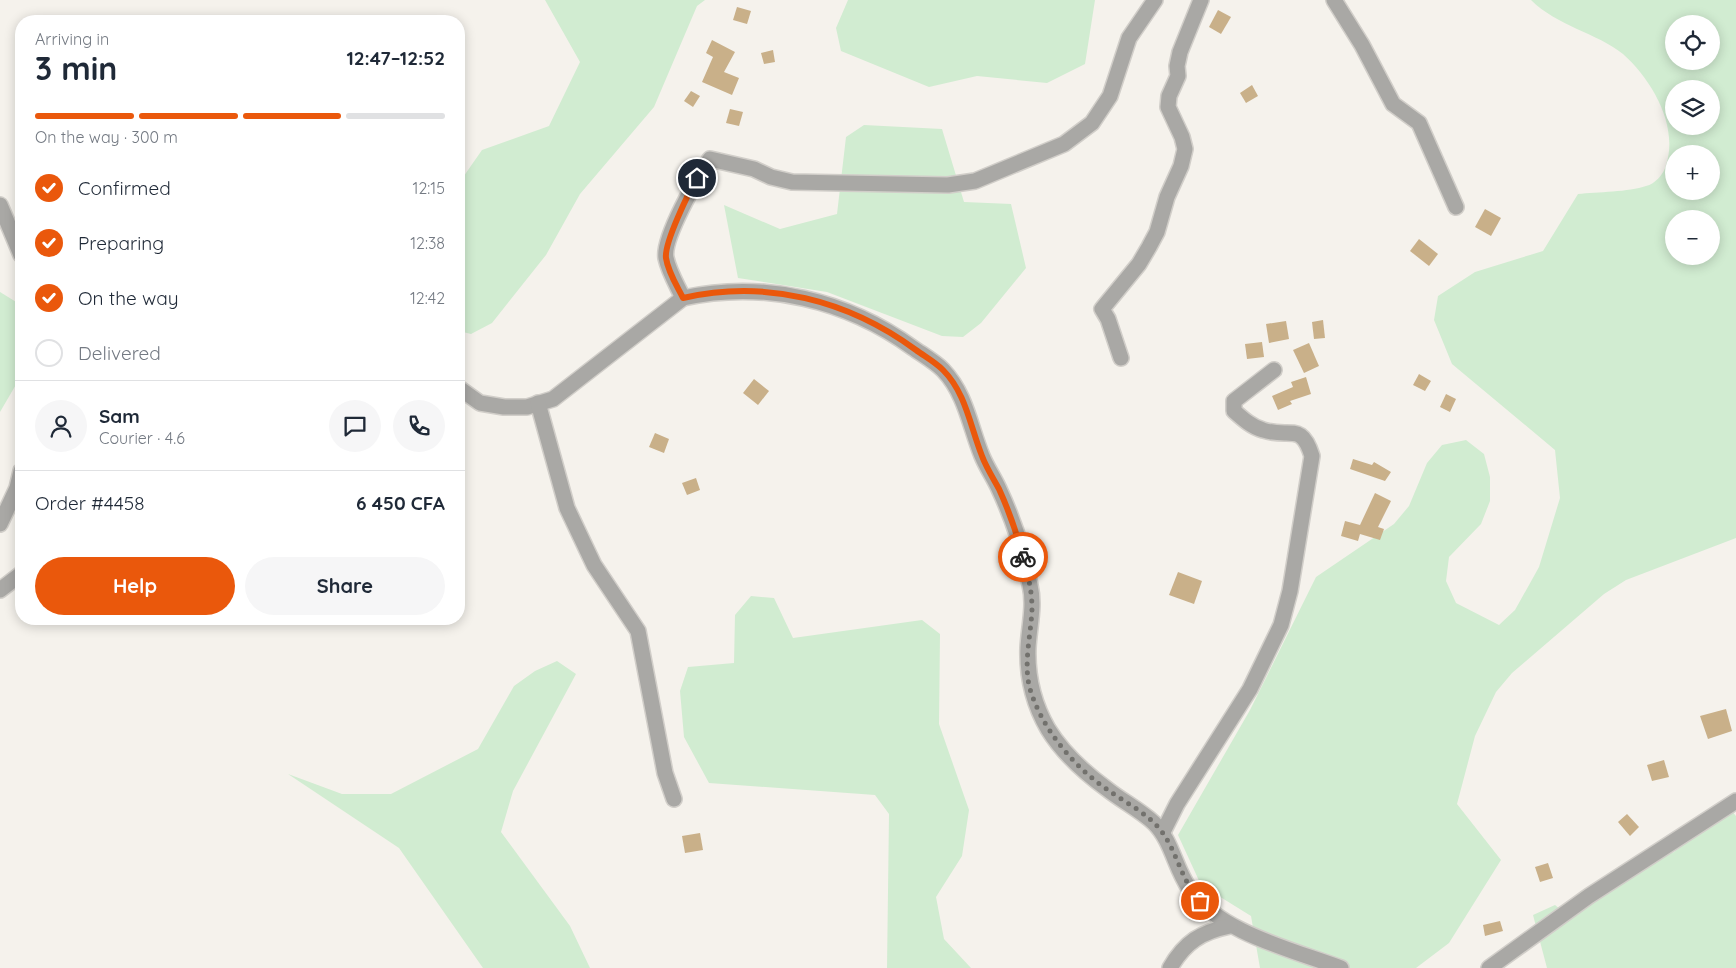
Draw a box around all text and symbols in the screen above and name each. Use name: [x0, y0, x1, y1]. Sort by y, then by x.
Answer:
map controls: [1665, 15, 1720, 265]
button: locate: [1665, 15, 1720, 70]
text: Arriving in: [35, 29, 109, 49]
text: 12:47–12:52: [346, 46, 445, 70]
text: 3 min: [35, 48, 117, 88]
button: layers: [1665, 80, 1720, 135]
text: On the way · 300 m: [35, 127, 178, 147]
button: +: [1665, 145, 1720, 200]
pin: [676, 157, 718, 199]
icon: home: [683, 164, 711, 192]
icon: check: [35, 174, 63, 202]
text: Confirmed: [78, 176, 171, 200]
text: 12:15: [413, 178, 445, 198]
button: −: [1665, 210, 1720, 265]
icon: check: [35, 229, 63, 257]
text: Preparing: [78, 231, 164, 255]
text: 12:38: [410, 233, 445, 253]
icon: check: [35, 284, 63, 312]
text: On the way: [78, 286, 179, 310]
text: 12:42: [410, 288, 445, 308]
text: Delivered: [78, 341, 161, 365]
button: person: [35, 400, 87, 452]
button: chat: [329, 400, 381, 452]
button: phone: [393, 400, 445, 452]
text: Sam: [99, 404, 140, 428]
text: Courier · 4.6: [99, 428, 185, 448]
text: Order #4458: [35, 491, 144, 515]
text: 6 450 CFA: [356, 491, 445, 515]
courier: [998, 532, 1048, 582]
icon: bike: [1009, 543, 1037, 571]
button: Help: [35, 557, 235, 615]
button: Share: [245, 557, 445, 615]
pin: [1179, 880, 1221, 922]
icon: bag: [1186, 887, 1214, 915]

